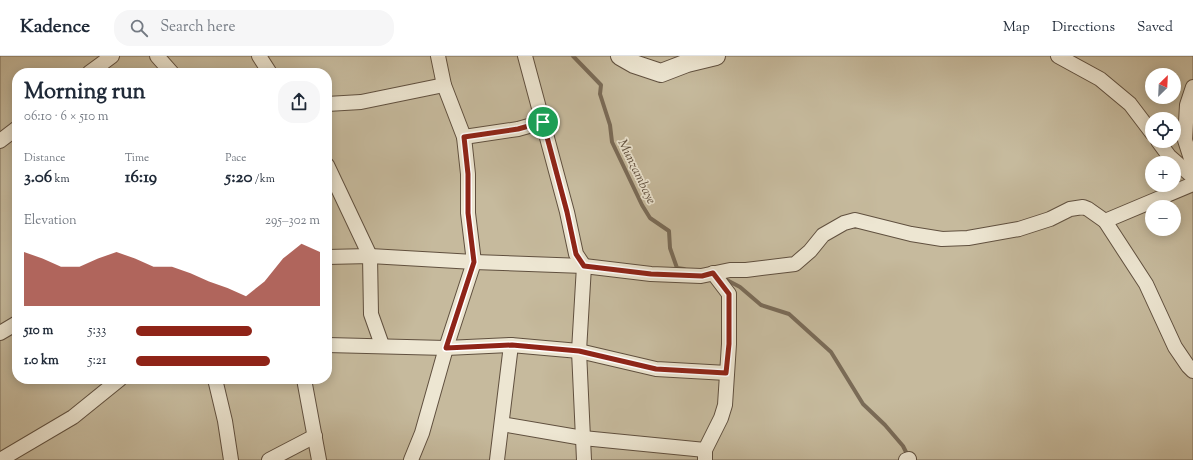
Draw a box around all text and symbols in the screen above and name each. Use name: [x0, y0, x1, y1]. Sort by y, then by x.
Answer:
search box: [114, 10, 394, 46]
text: Kadence: [20, 14, 90, 41]
icon: search: [128, 17, 150, 39]
text: Search here: [160, 17, 235, 38]
text: Map: [1003, 18, 1030, 38]
text: Directions: [1052, 18, 1115, 38]
text: Saved: [1137, 18, 1173, 38]
north arrow: [1145, 68, 1181, 104]
map controls: [1145, 68, 1181, 236]
text: Morning run: [24, 77, 146, 109]
button: share: [278, 81, 320, 123]
pin: [526, 105, 560, 139]
text: 06:10 · 6 × 510 m: [24, 108, 109, 126]
icon: arrive: [532, 111, 554, 133]
button: locate: [1145, 112, 1181, 148]
water label: Munzambaye: [613, 136, 660, 207]
text: Distance: [24, 150, 65, 166]
text: Time: [125, 150, 149, 166]
text: Pace: [225, 150, 246, 166]
button: +: [1145, 156, 1181, 192]
text: 3.06: [24, 166, 52, 190]
text: 16:19: [125, 166, 157, 190]
text: 5:20: [225, 166, 253, 190]
text: km: [52, 171, 70, 187]
text: /km: [253, 171, 275, 187]
button: −: [1145, 200, 1181, 236]
text: Elevation: [24, 212, 77, 230]
text: 295–302 m: [265, 212, 320, 230]
text: 510 m: [24, 322, 53, 340]
text: 5:33: [88, 322, 106, 340]
text: 1.0 km: [24, 352, 59, 370]
text: 5:21: [88, 352, 106, 370]

